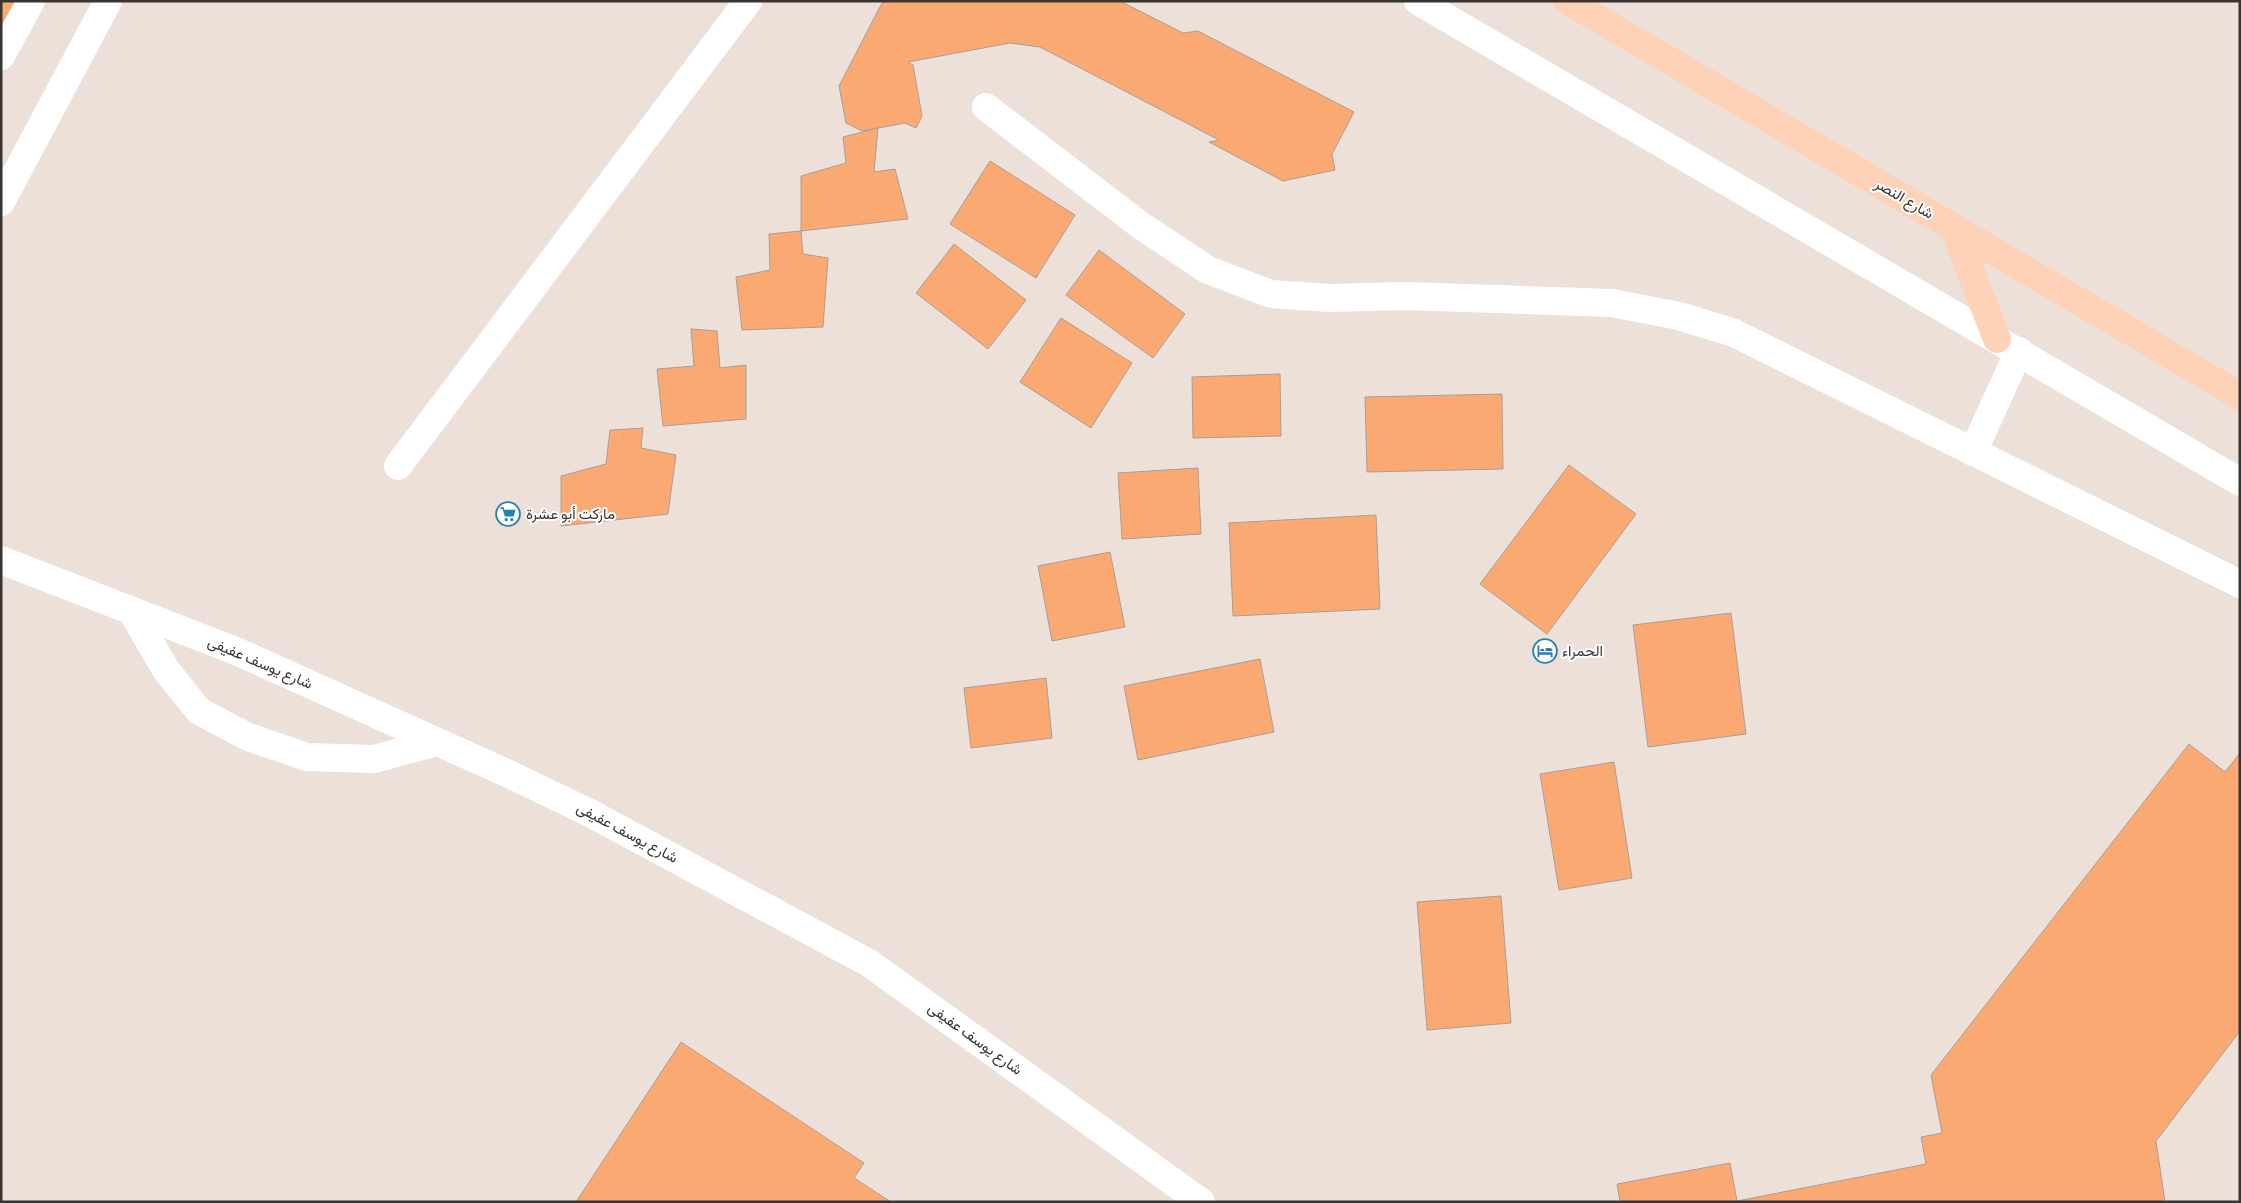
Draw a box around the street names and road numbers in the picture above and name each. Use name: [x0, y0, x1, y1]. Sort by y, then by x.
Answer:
street label: شارع النصر: [1870, 173, 1937, 224]
street label: شارع يوسف عفيفى: [204, 631, 316, 695]
street label: شارع يوسف عفيفى: [573, 797, 682, 869]
street label: شارع يوسف عفيفى: [924, 998, 1027, 1081]

